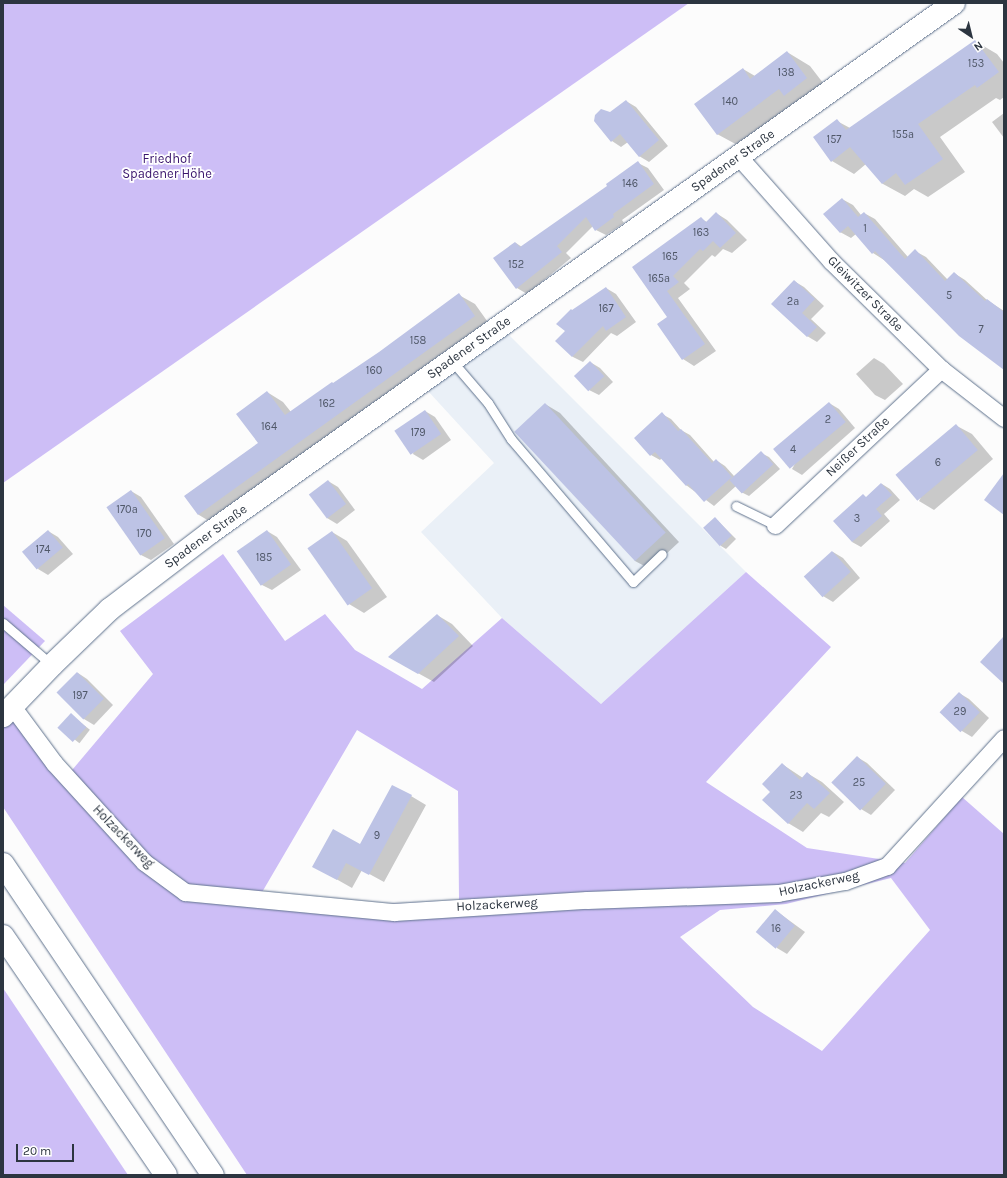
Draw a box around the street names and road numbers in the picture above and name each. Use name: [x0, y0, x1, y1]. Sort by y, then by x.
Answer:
street label: Spadener Straße: [688, 126, 778, 196]
street label: Gleiwitzer Straße: [824, 253, 906, 335]
street label: Spadener Straße: [424, 313, 514, 383]
street label: Neißer Straße: [823, 414, 893, 480]
street label: Spadener Straße: [162, 502, 250, 572]
street label: Holzackerweg: [89, 802, 157, 872]
street label: Holzackerweg: [777, 868, 861, 900]
street label: Holzackerweg: [456, 895, 538, 915]

